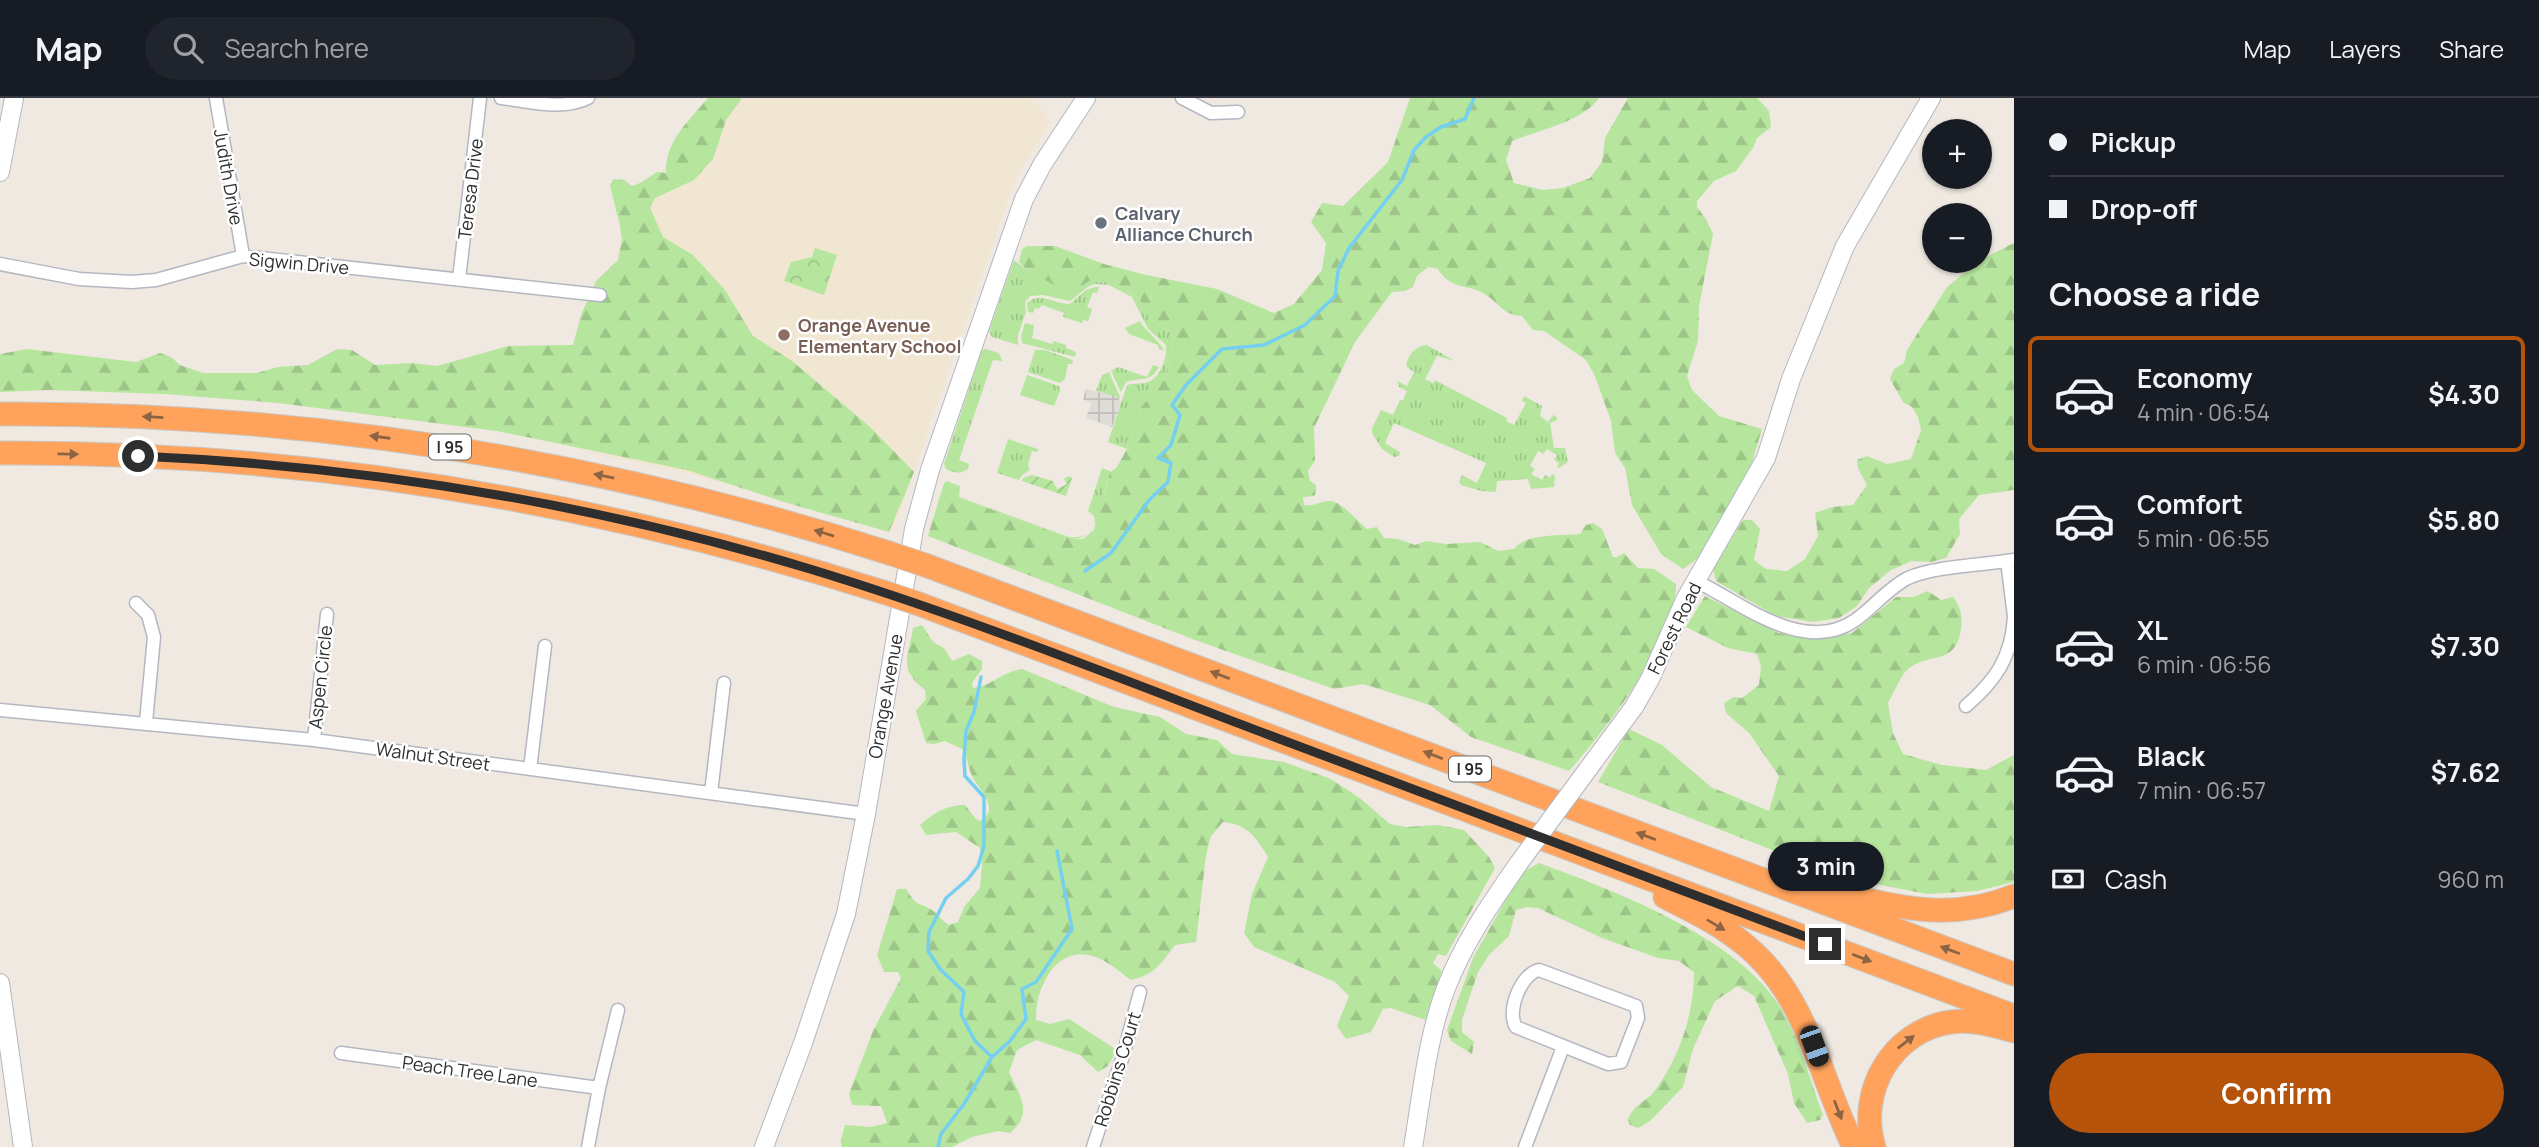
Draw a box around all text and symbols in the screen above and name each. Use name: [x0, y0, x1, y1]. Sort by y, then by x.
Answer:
search box: [145, 17, 635, 80]
text: Map: [35, 26, 103, 71]
icon: search: [169, 29, 207, 67]
text: Search here: [225, 30, 369, 66]
text: Map: [2244, 32, 2291, 65]
text: Layers: [2329, 32, 2401, 65]
text: Share: [2439, 32, 2504, 65]
map controls: [1922, 119, 1992, 273]
button: +: [1922, 119, 1992, 189]
text: Pickup: [2091, 124, 2176, 160]
street label: Judith Drive: [209, 127, 249, 227]
street label: Teresa Drive: [452, 137, 488, 241]
text: Drop-off: [2091, 191, 2197, 227]
place label: Calvary Alliance Church: [1115, 201, 1253, 246]
button: −: [1922, 203, 1992, 273]
marker: Calvary Alliance Church: [1093, 215, 1109, 231]
street label: Sigwin Drive: [248, 247, 350, 279]
text: Choose a ride: [2049, 272, 2260, 316]
place label: Orange Avenue Elementary School: [798, 313, 961, 358]
marker: Orange Avenue Elementary School: [776, 327, 792, 343]
text: Economy: [2137, 360, 2252, 396]
icon: car: [2053, 363, 2116, 426]
text: $4.30: [2428, 376, 2500, 412]
text: 4 min · 06:54: [2137, 396, 2270, 428]
one-way arrow: [142, 411, 164, 422]
one-way arrow: [369, 432, 391, 443]
road number: I 95: [429, 434, 471, 460]
route start: [122, 440, 154, 472]
one-way arrow: [57, 448, 79, 460]
one-way arrow: [593, 470, 615, 481]
text: Comfort: [2137, 486, 2243, 522]
icon: car: [2053, 489, 2116, 552]
text: $5.80: [2428, 502, 2500, 538]
text: 5 min · 06:55: [2137, 522, 2270, 554]
one-way arrow: [813, 527, 834, 537]
street label: Forest Road: [1641, 578, 1707, 678]
text: XL: [2137, 612, 2168, 648]
icon: car: [2053, 615, 2116, 678]
street label: Aspen Circle: [303, 624, 337, 730]
text: $7.30: [2430, 628, 2500, 664]
street label: Orange Avenue: [862, 632, 908, 760]
text: 6 min · 06:56: [2137, 648, 2272, 680]
one-way arrow: [1209, 669, 1230, 680]
street label: Walnut Street: [374, 736, 492, 776]
text: Black: [2137, 738, 2205, 774]
icon: car: [2053, 741, 2116, 804]
one-way arrow: [1422, 750, 1443, 761]
text: $7.62: [2431, 754, 2500, 790]
road number: I 95: [1449, 756, 1491, 782]
text: 7 min · 06:57: [2137, 774, 2266, 806]
one-way arrow: [1635, 830, 1656, 841]
callout: 3 min: [1767, 842, 1883, 892]
text: 3 min: [1796, 850, 1856, 882]
icon: cash: [2049, 860, 2087, 898]
text: Cash: [2105, 861, 2167, 897]
text: 960 m: [2437, 863, 2504, 895]
one-way arrow: [1707, 918, 1726, 931]
route end: [1809, 928, 1841, 960]
one-way arrow: [1940, 945, 1961, 956]
one-way arrow: [1851, 953, 1872, 964]
street label: Robbins Court: [1088, 1009, 1146, 1129]
car: [1797, 1023, 1832, 1069]
one-way arrow: [1897, 1035, 1915, 1050]
street label: Peach Tree Lane: [401, 1050, 539, 1092]
button: Confirm: [2049, 1053, 2504, 1133]
one-way arrow: [1833, 1099, 1844, 1120]

